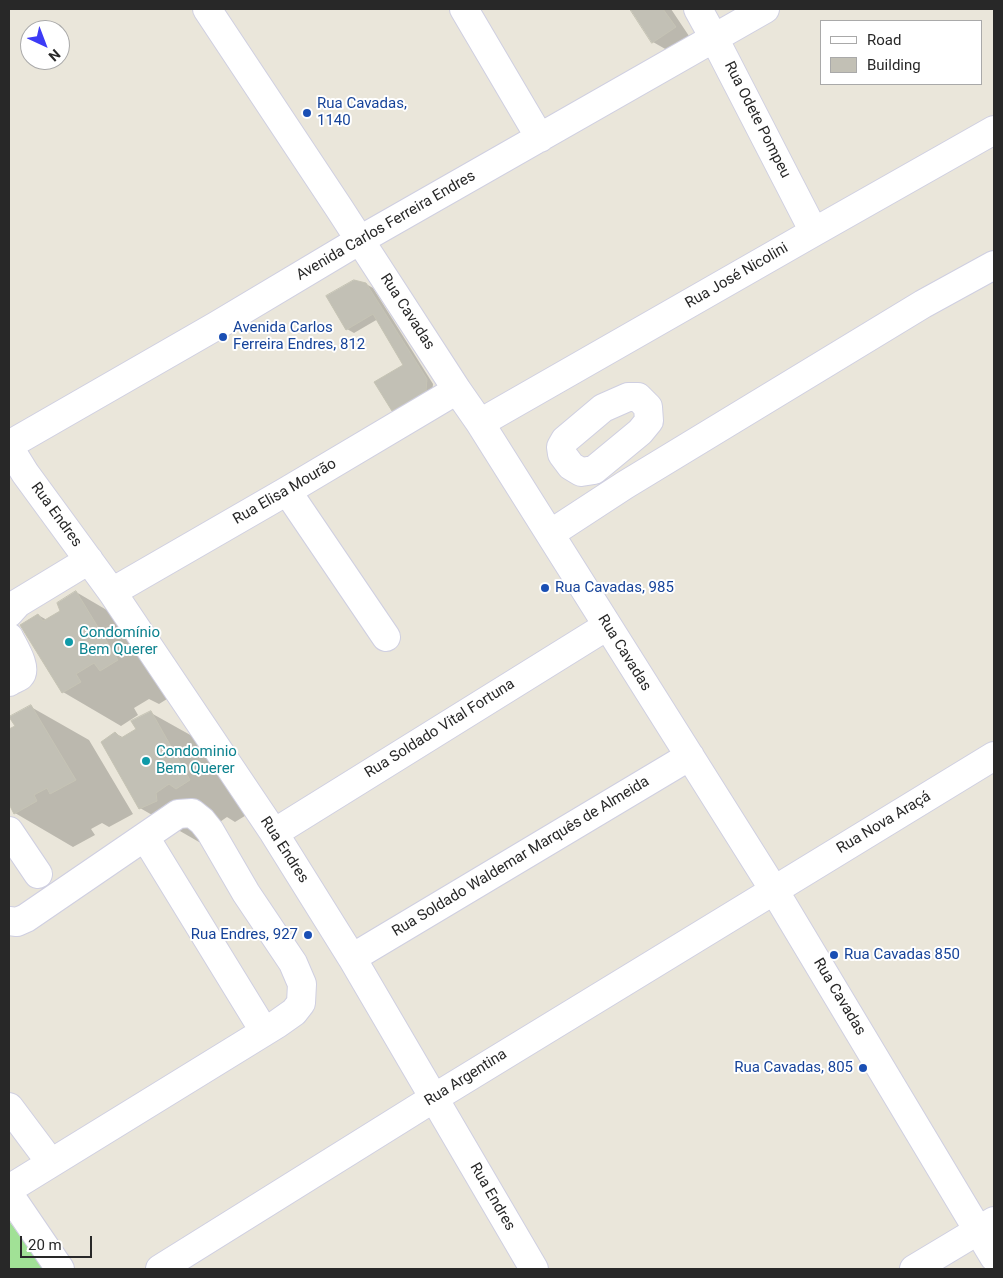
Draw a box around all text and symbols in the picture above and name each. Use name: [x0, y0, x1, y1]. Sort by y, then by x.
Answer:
north arrow: [20, 20, 70, 70]
legend: [820, 20, 983, 85]
text: Road: [867, 31, 901, 49]
text: N: [45, 46, 64, 64]
text: Building: [867, 56, 921, 74]
street label: Rua Odete Pompeu: [720, 59, 794, 181]
place label: Rua Cavadas, 1140: [317, 95, 407, 130]
marker: Rua Cavadas, 1140: [301, 107, 313, 119]
street label: Avenida Carlos Ferreira Endres: [293, 167, 479, 285]
street label: Rua José Nicolini: [682, 239, 792, 313]
street label: Rua Cavadas: [376, 271, 438, 353]
place label: Avenida Carlos Ferreira Endres, 812: [233, 319, 365, 354]
marker: Avenida Carlos Ferreira Endres, 812: [217, 331, 229, 343]
street label: Rua Elisa Mourão: [230, 455, 340, 529]
street label: Rua Endres: [27, 479, 85, 551]
place label: Rua Cavadas, 985: [555, 579, 674, 597]
marker: Rua Cavadas, 985: [539, 582, 551, 594]
street label: Rua Cavadas: [593, 611, 655, 695]
place label: Condomínio Bem Querer: [79, 624, 160, 659]
marker: Condomínio Bem Querer: [63, 636, 75, 648]
street label: Rua Soldado Vital Fortuna: [362, 675, 518, 783]
place label: Condominio Bem Querer: [156, 743, 237, 778]
marker: Condominio Bem Querer: [140, 755, 152, 767]
street label: Rua Soldado Waldemar Marquês de Almeida: [389, 773, 653, 941]
street label: Rua Nova Araçá: [834, 788, 934, 858]
street label: Rua Endres: [256, 814, 312, 886]
place label: Rua Endres, 927: [191, 926, 298, 944]
marker: Rua Endres, 927: [302, 929, 314, 941]
place label: Rua Cavadas 850: [844, 946, 960, 964]
marker: Rua Cavadas 850: [828, 949, 840, 961]
street label: Rua Cavadas: [809, 955, 869, 1039]
street label: Rua Argentina: [421, 1046, 511, 1110]
place label: Rua Cavadas, 805: [734, 1059, 853, 1077]
marker: Rua Cavadas, 805: [857, 1062, 869, 1074]
street label: Rua Endres: [465, 1160, 519, 1234]
scale bar: [22, 1226, 95, 1258]
text: 20 m: [28, 1236, 62, 1254]

